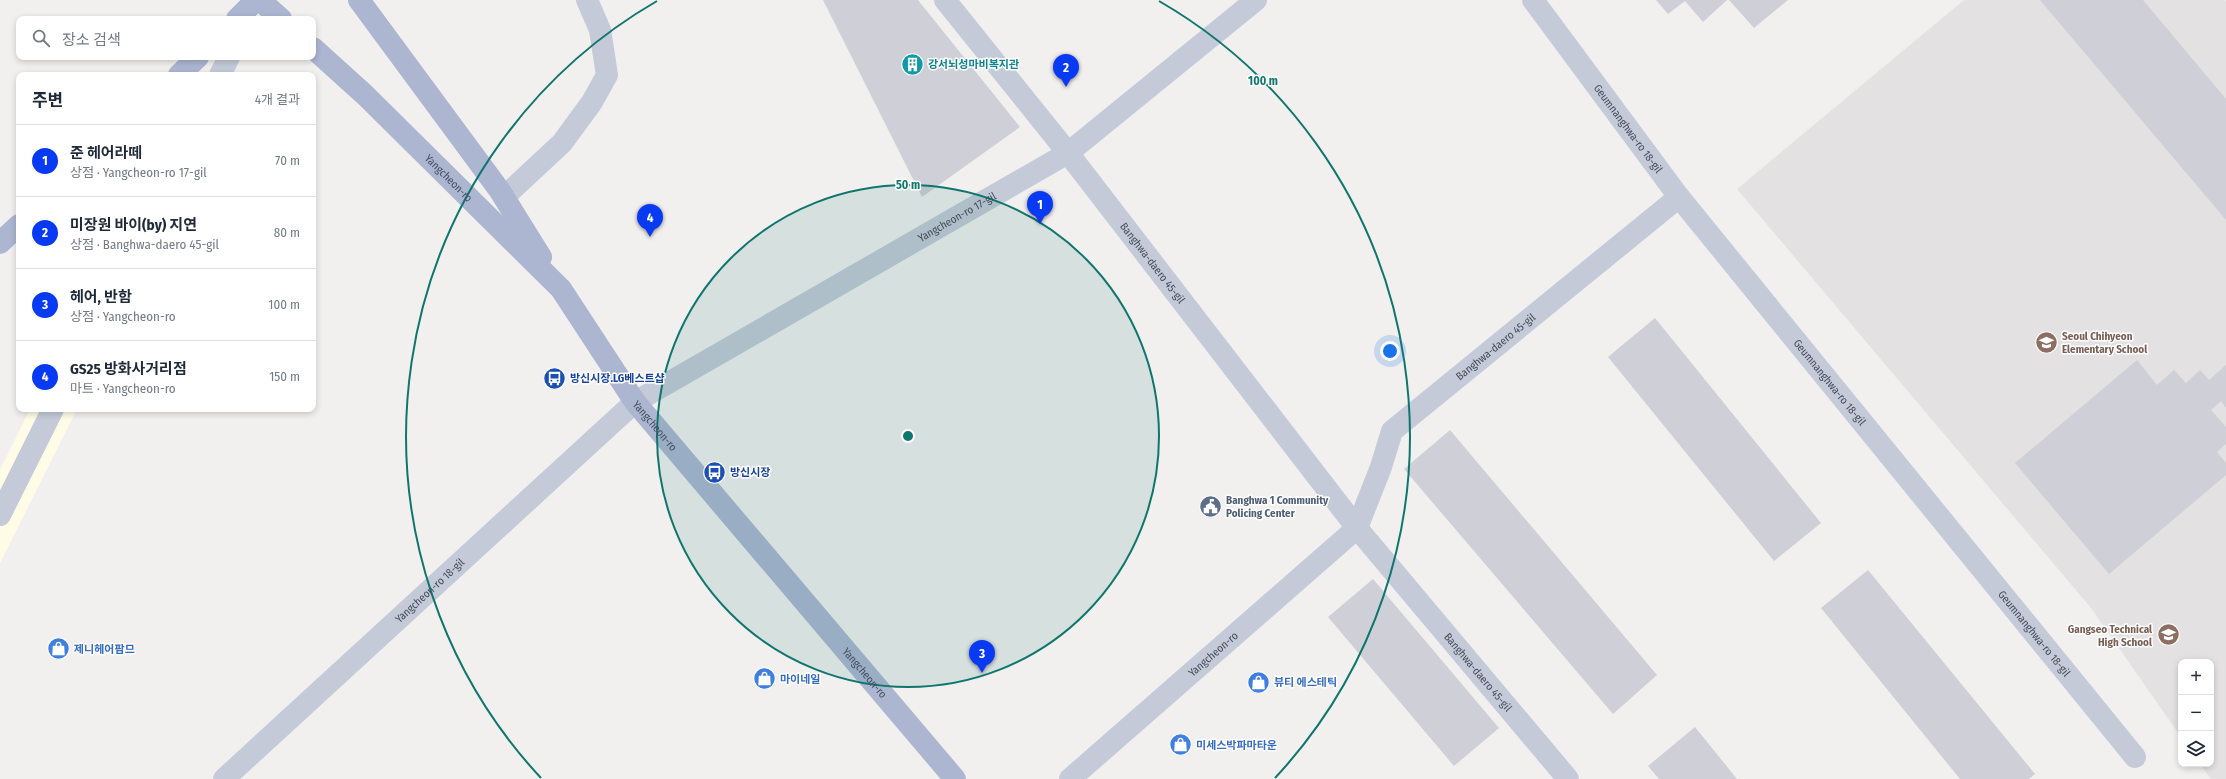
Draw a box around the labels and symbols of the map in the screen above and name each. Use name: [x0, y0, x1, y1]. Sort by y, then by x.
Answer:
building icon: 강서뇌성마비복지관: [899, 51, 925, 77]
pin: 2: [1053, 54, 1079, 87]
place label: 강서뇌성마비복지관: [928, 58, 1019, 71]
text: 100 m: [1248, 74, 1278, 88]
street label: Geumnanghwa-ro 18-gil: [1591, 82, 1665, 175]
street label: Yangcheon-ro: [422, 152, 475, 204]
text: 50 m: [896, 178, 920, 192]
street label: Yangcheon-ro 17-gil: [915, 189, 998, 244]
pin: 1: [1027, 191, 1053, 224]
pin: 4: [637, 204, 663, 237]
street label: Banghwa-daero 45-gil: [1117, 220, 1188, 306]
street label: Banghwa-daero 45-gil: [1453, 310, 1538, 383]
school or university icon: Seoul Chihyeon Elementary School: [2033, 329, 2059, 355]
place label: Seoul Chihyeon Elementary School: [2062, 330, 2148, 356]
street label: Geumnanghwa-ro 18-gil: [1791, 337, 1869, 428]
your location: [1380, 341, 1400, 361]
bus stop icon: 방신시장.LG베스트샵: [542, 365, 568, 391]
place label: 방신시장.LG베스트샵: [570, 372, 665, 385]
street label: Yangcheon-ro: [630, 398, 680, 454]
centre of rings: [901, 429, 915, 443]
bus stop icon: 방신시장: [701, 459, 727, 485]
place label: 방신시장: [730, 466, 770, 479]
public building icon: Banghwa 1 Community Policing Center: [1197, 493, 1223, 519]
place label: Banghwa 1 Community Policing Center: [1226, 494, 1329, 520]
street label: Yangcheon-ro 18-gil: [392, 555, 467, 625]
street label: Geumnanghwa-ro 18-gil: [1996, 588, 2073, 679]
school or university icon: Gangseo Technical High School: [2155, 622, 2181, 648]
place label: Gangseo Technical High School: [2068, 623, 2153, 649]
street label: Yangcheon-ro: [1185, 629, 1241, 679]
street label: Banghwa-daero 45-gil: [1441, 630, 1515, 714]
shop icon: 제니헤어팜므: [46, 636, 72, 662]
pin: 3: [969, 640, 995, 673]
place label: 제니헤어팜므: [74, 643, 135, 656]
street label: Yangcheon-ro: [840, 645, 890, 701]
shop icon: 마이네일: [752, 666, 778, 692]
shop icon: 뷰티 에스테틱: [1246, 669, 1272, 695]
place label: 마이네일: [780, 673, 820, 686]
place label: 뷰티 에스테틱: [1274, 676, 1337, 689]
shop icon: 미세스박파마타운: [1168, 732, 1194, 758]
place label: 미세스박파마타운: [1196, 739, 1277, 752]

